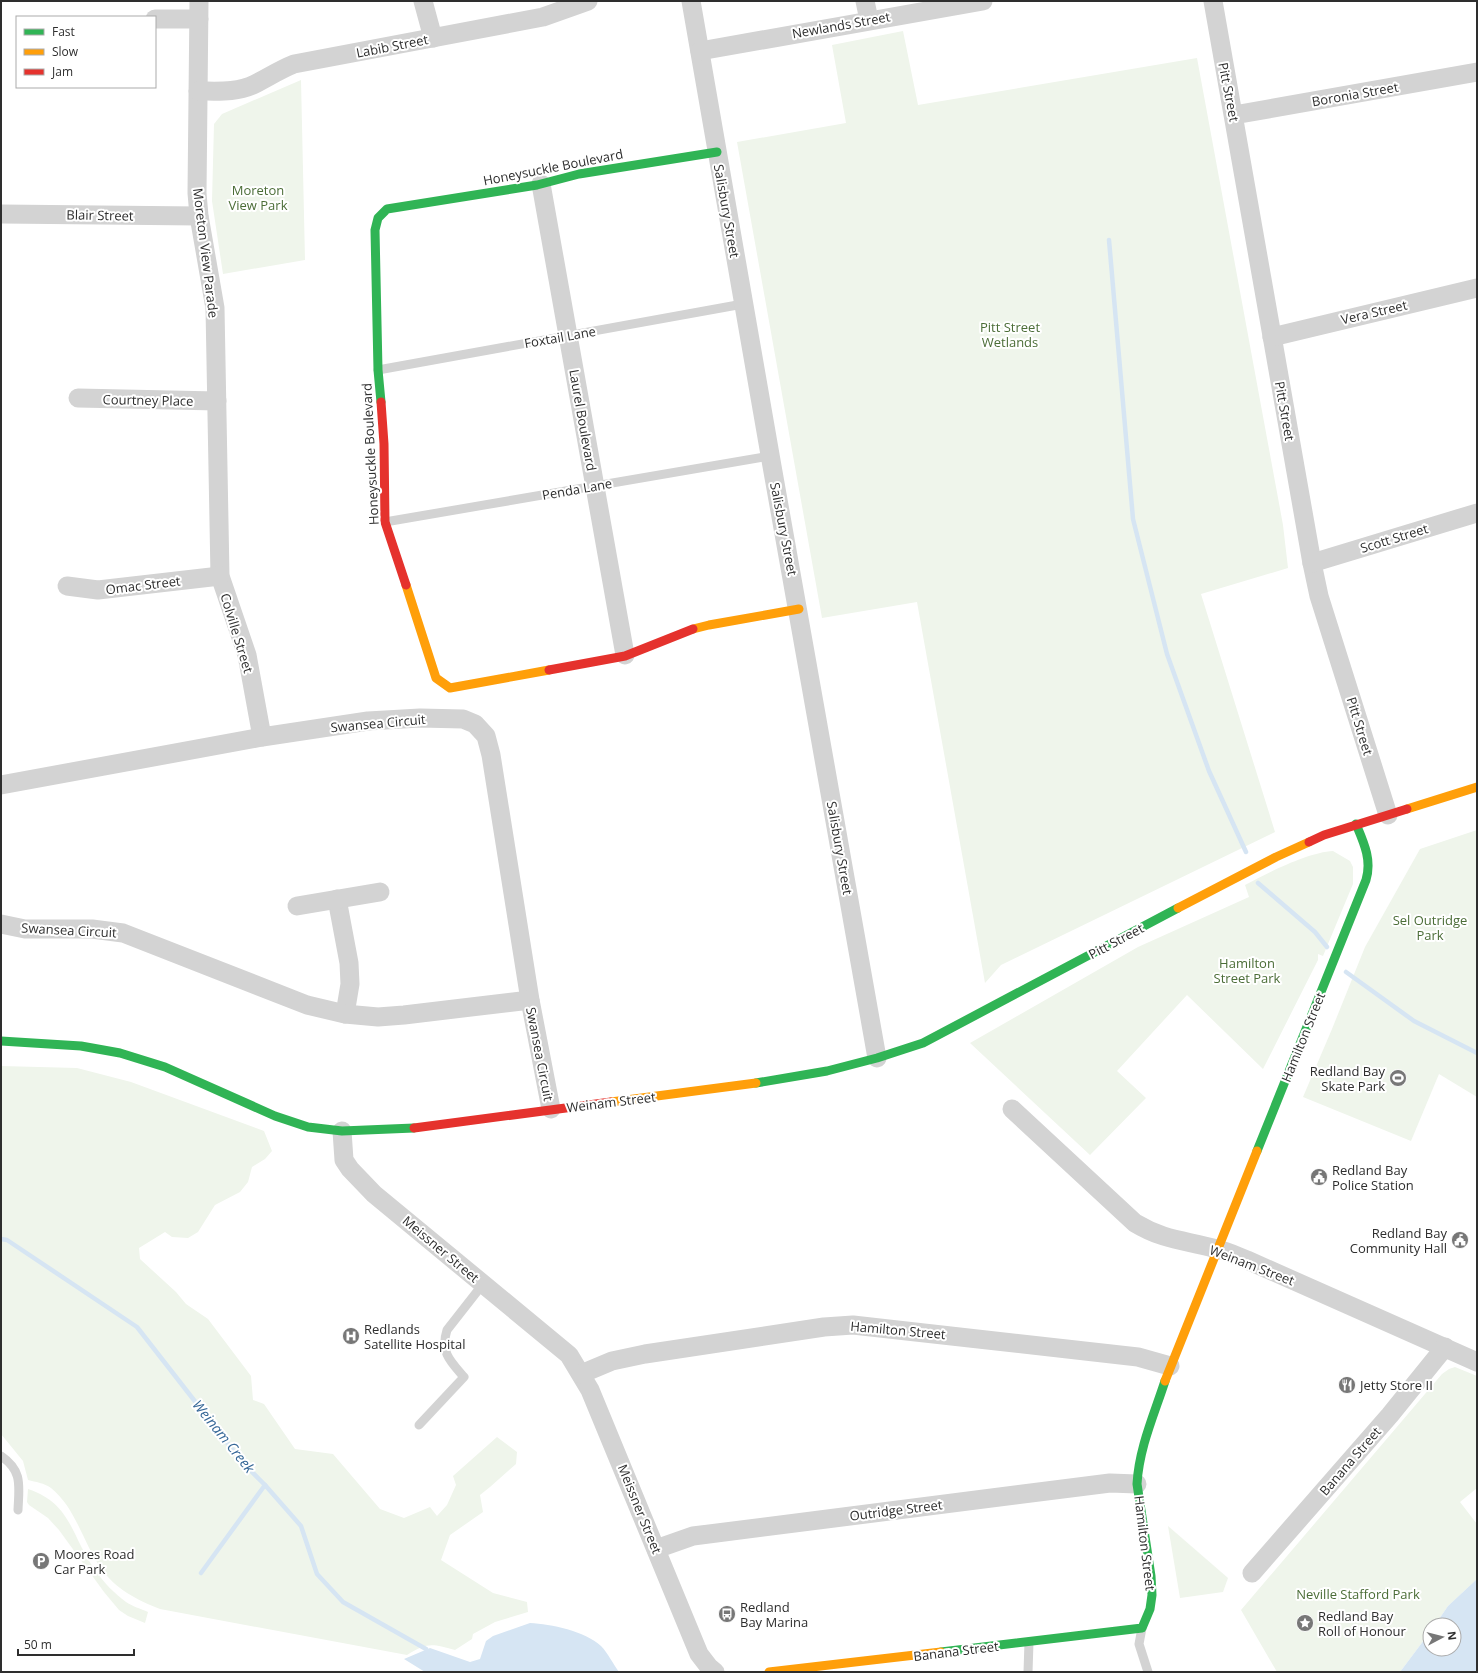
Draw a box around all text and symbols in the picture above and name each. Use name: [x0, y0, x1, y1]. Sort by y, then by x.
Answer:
street label: Newlands Street: [790, 7, 892, 43]
legend: [16, 16, 156, 88]
text: Fast: [52, 23, 75, 40]
street label: Labib Street: [355, 30, 430, 62]
text: Slow: [52, 43, 79, 60]
street label: Pitt Street: [1214, 61, 1244, 124]
text: Jam: [51, 63, 73, 80]
street label: Boronia Street: [1310, 77, 1400, 110]
street label: Honeysuckle Boulevard: [482, 145, 624, 189]
street label: Salisbury Street: [710, 163, 744, 259]
park label: Moreton View Park: [229, 181, 288, 214]
street label: Moreton View Parade: [189, 187, 223, 319]
street label: Blair Street: [66, 205, 134, 225]
street label: Vera Street: [1339, 296, 1409, 328]
park label: Pitt Street Wetlands: [980, 318, 1040, 351]
street label: Foxtail Lane: [523, 322, 597, 352]
street label: Laurel Boulevard: [565, 368, 601, 472]
street label: Pitt Street: [1271, 380, 1299, 442]
street label: Honeysuckle Boulevard: [357, 383, 383, 525]
street label: Courtney Place: [102, 390, 194, 410]
street label: Penda Lane: [541, 474, 613, 504]
street label: Salisbury Street: [766, 481, 802, 577]
street label: Scott Street: [1358, 519, 1431, 557]
street label: Omac Street: [105, 571, 182, 599]
street label: Colville Street: [216, 591, 258, 675]
street label: Pitt Street: [1343, 695, 1377, 758]
street label: Swansea Circuit: [330, 710, 427, 736]
street label: Salisbury Street: [823, 800, 857, 896]
park label: Sel Outridge Park: [1393, 911, 1467, 944]
street label: Swansea Circuit: [21, 919, 117, 942]
street label: Pitt Street: [1085, 919, 1147, 963]
park label: Hamilton Street Park: [1214, 954, 1281, 987]
street label: Hamilton Street: [1277, 989, 1329, 1085]
street label: Swansea Circuit: [522, 1005, 558, 1103]
place label: Redland Bay Skate Park: [1310, 1062, 1385, 1095]
sports icon: Redland Bay Skate Park: [1388, 1068, 1408, 1088]
street label: Weinam Street: [565, 1088, 657, 1116]
place label: Redland Bay Police Station: [1332, 1161, 1414, 1194]
public building icon: Redland Bay Police Station: [1309, 1167, 1329, 1187]
street label: Meissner Street: [399, 1212, 483, 1287]
place label: Redland Bay Community Hall: [1350, 1224, 1447, 1257]
public building icon: Redland Bay Community Hall: [1450, 1230, 1470, 1250]
street label: Weinam Street: [1207, 1241, 1297, 1290]
street label: Hamilton Street: [850, 1317, 947, 1343]
place label: Redlands Satellite Hospital: [364, 1320, 465, 1353]
hospital icon: Redlands Satellite Hospital: [341, 1326, 361, 1346]
restaurant icon: Jetty Store II: [1337, 1375, 1357, 1395]
place label: Jetty Store II: [1358, 1376, 1433, 1394]
water label: Weinam Creek: [189, 1396, 260, 1477]
street label: Banana Street: [1315, 1422, 1385, 1499]
street label: Meissner Street: [614, 1462, 666, 1557]
street label: Hamilton Street: [1130, 1494, 1160, 1592]
street label: Outridge Street: [849, 1495, 944, 1525]
place label: Moores Road Car Park: [54, 1545, 135, 1578]
parking icon: Moores Road Car Park: [31, 1551, 51, 1571]
park label: Neville Stafford Park: [1296, 1585, 1420, 1603]
place label: Redland Bay Marina: [740, 1598, 808, 1631]
bus stop icon: Redland Bay Marina: [717, 1604, 737, 1624]
place label: Redland Bay Roll of Honour: [1318, 1607, 1407, 1640]
place icon: Redland Bay Roll of Honour: [1295, 1613, 1315, 1633]
north arrow: [1422, 1617, 1462, 1657]
text: N: [1444, 1630, 1460, 1641]
scale bar: [18, 1631, 134, 1657]
text: 50 m: [24, 1636, 52, 1653]
street label: Banana Street: [912, 1637, 1000, 1665]

